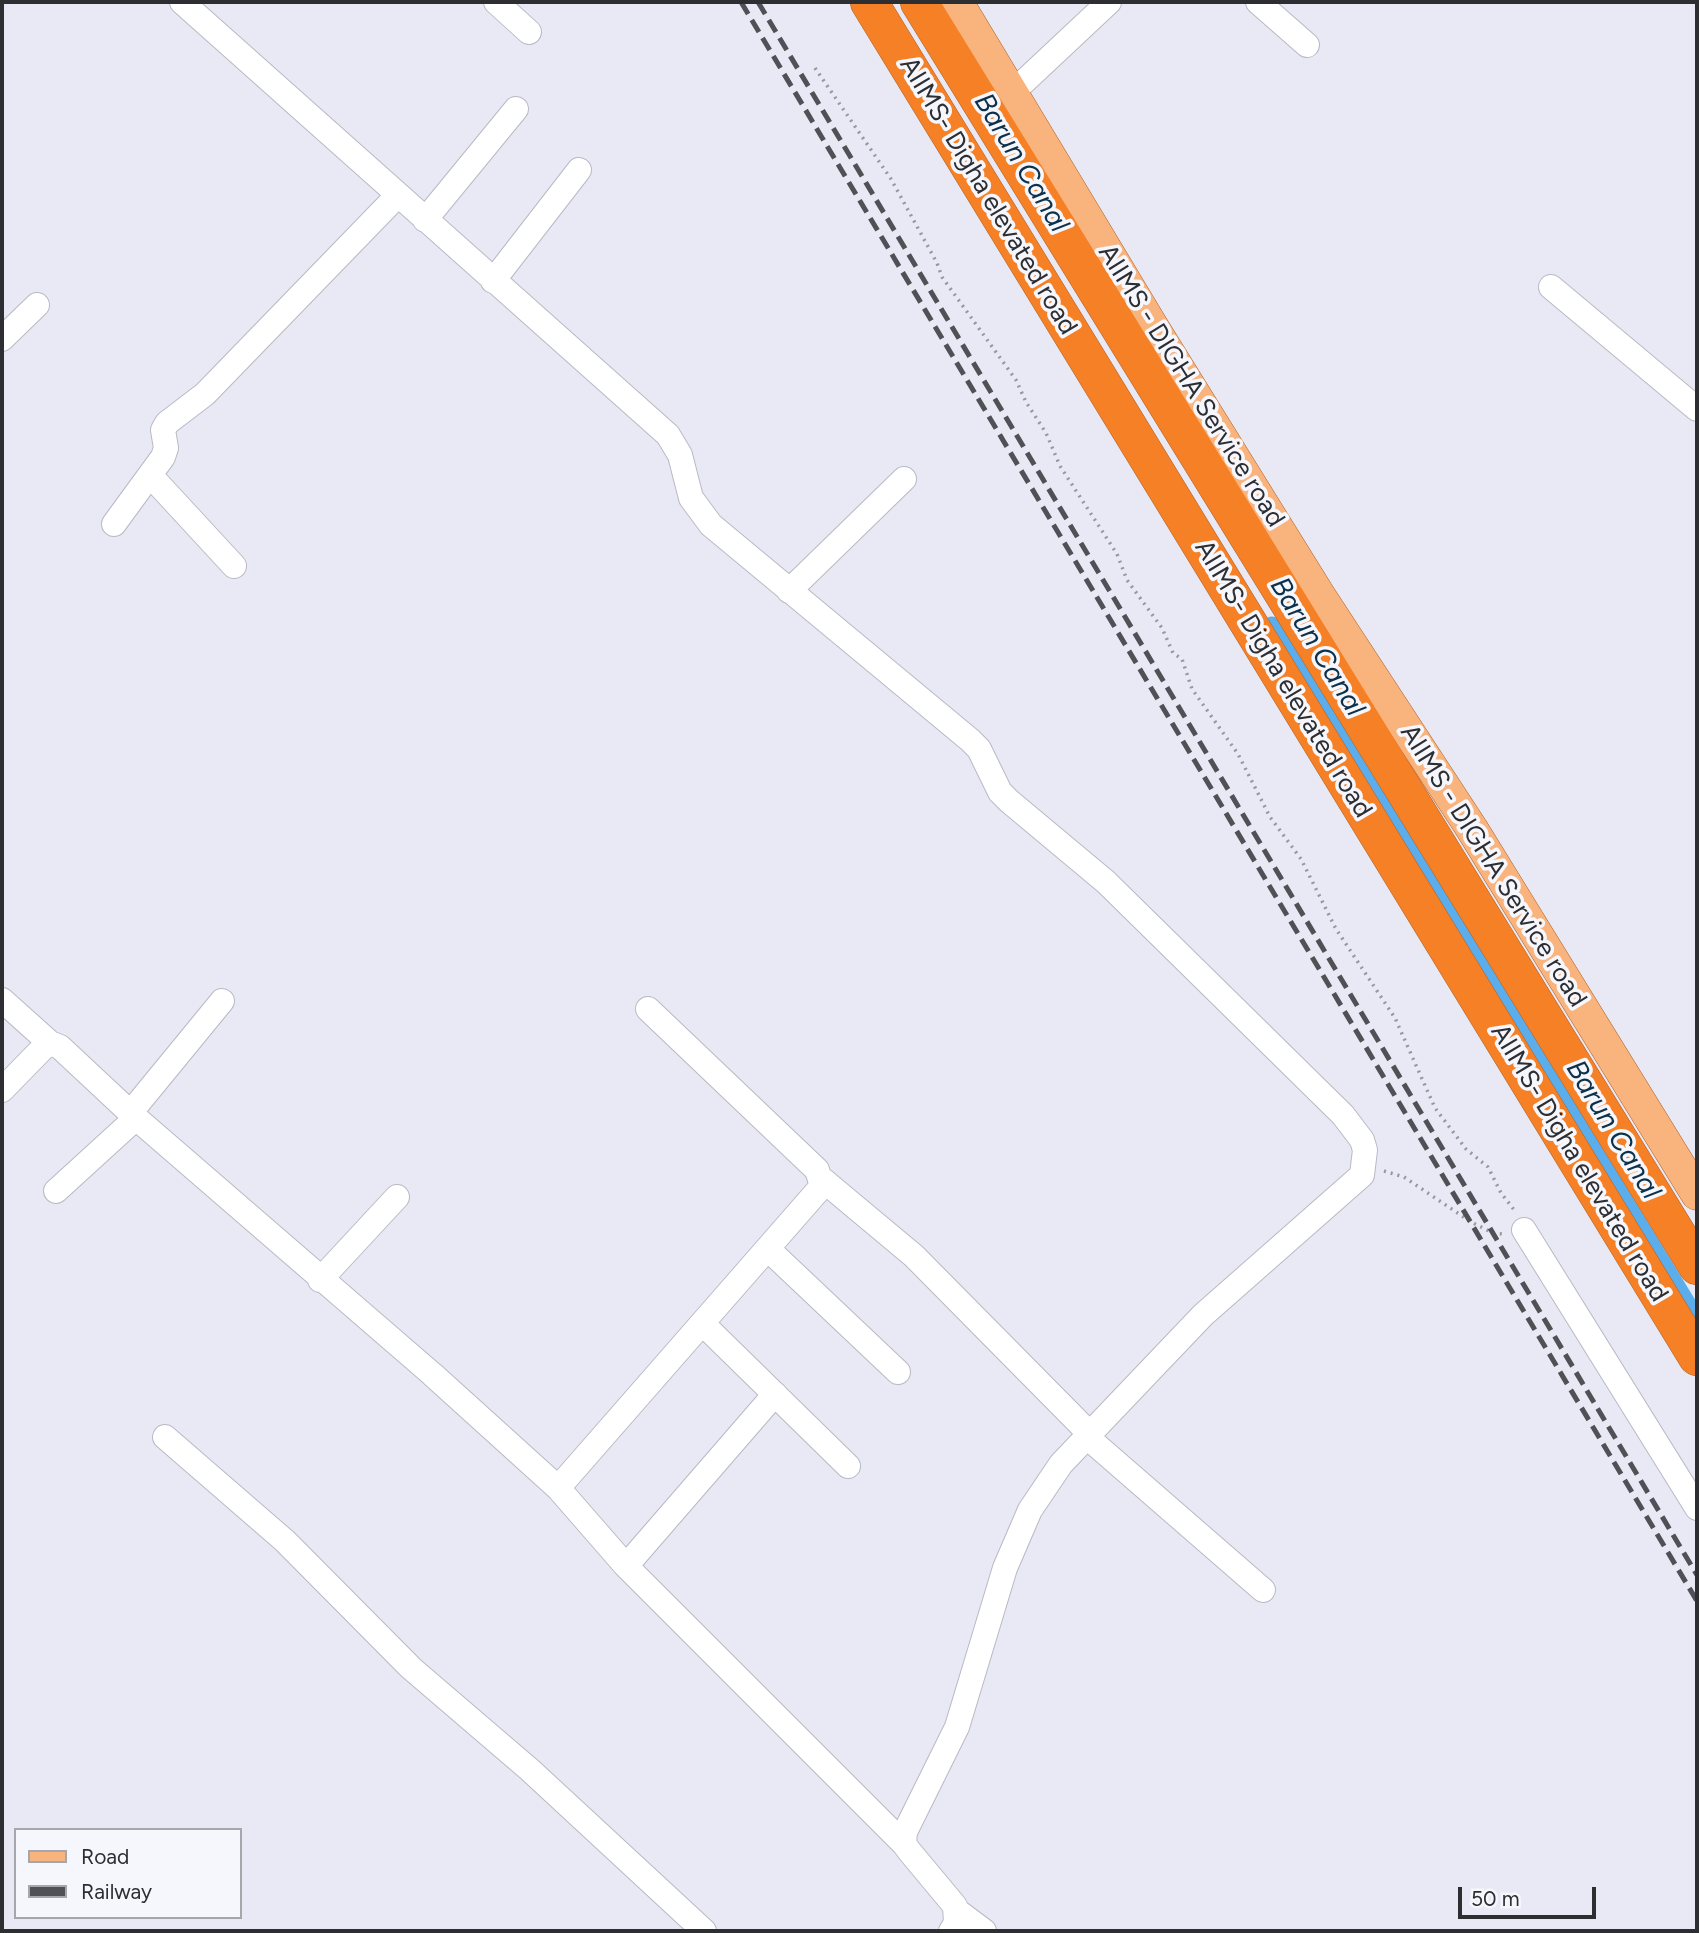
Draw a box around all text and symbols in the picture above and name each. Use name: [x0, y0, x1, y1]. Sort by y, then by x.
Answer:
street label: AIIMS- Digha elevated road: [893, 51, 1083, 341]
water label: Barun Canal: [966, 87, 1076, 239]
street label: AIIMS - DIGHA Service road: [1091, 239, 1291, 533]
street label: AIIMS- Digha elevated road: [1188, 534, 1378, 824]
water label: Barun Canal: [1262, 571, 1372, 723]
street label: AIIMS - DIGHA Service road: [1393, 719, 1593, 1013]
street label: AIIMS- Digha elevated road: [1484, 1018, 1674, 1308]
water label: Barun Canal: [1558, 1054, 1668, 1206]
legend: [14, 1828, 242, 1919]
text: Road: [81, 1844, 129, 1869]
scale bar: [1461, 1874, 1599, 1918]
text: Railway: [81, 1879, 152, 1904]
text: 50 m: [1471, 1886, 1520, 1911]

